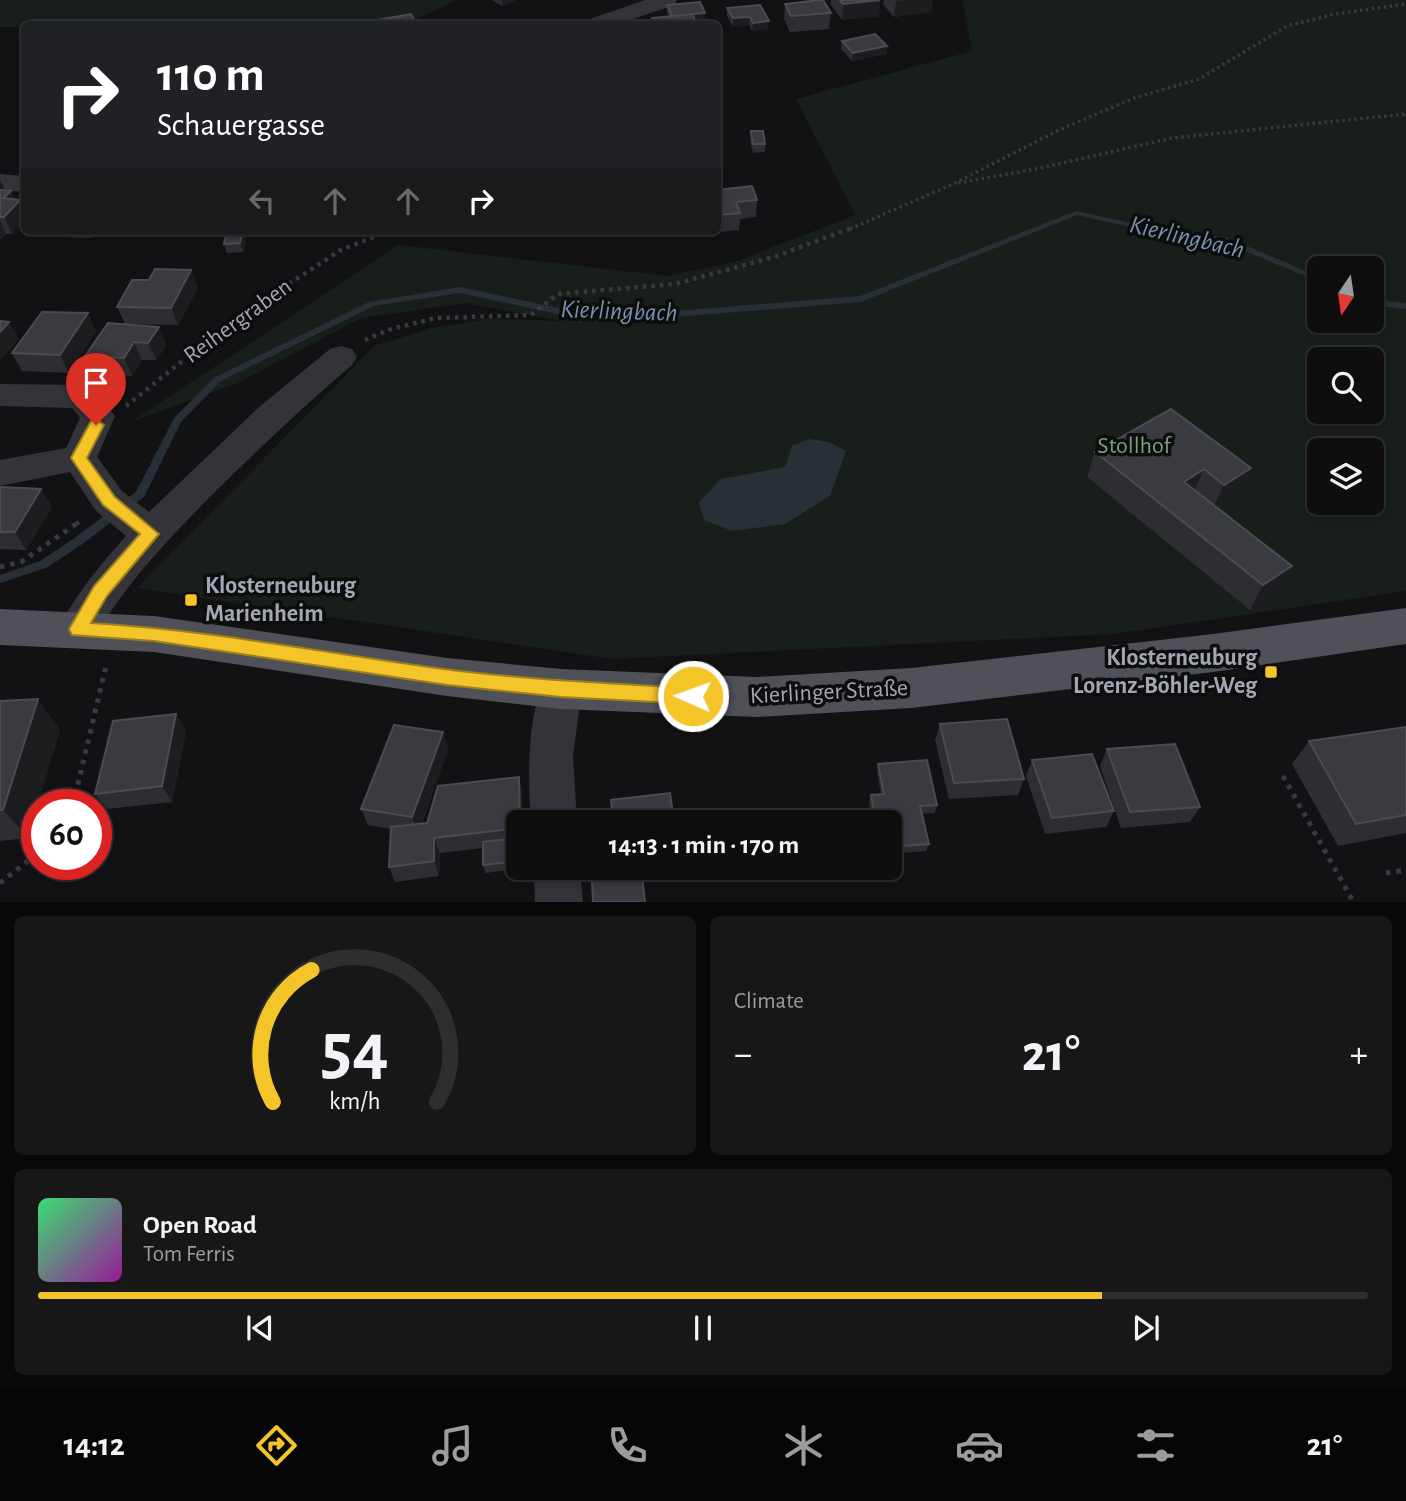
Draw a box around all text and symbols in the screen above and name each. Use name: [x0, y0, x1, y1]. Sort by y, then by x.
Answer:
icon: right: [42, 49, 133, 140]
text: 110 m: [157, 51, 265, 100]
text: Schauergasse: [157, 109, 325, 141]
icon: left: [243, 182, 281, 220]
icon: ahead: [316, 182, 354, 220]
icon: ahead: [389, 182, 427, 220]
icon: right: [462, 182, 500, 220]
water label: Kierlingbach: [1127, 211, 1247, 263]
north arrow: [1307, 256, 1384, 332]
map controls: [1307, 256, 1384, 515]
street label: Reihergraben: [180, 274, 296, 368]
water label: Kierlingbach: [560, 296, 678, 326]
button: search: [1307, 347, 1384, 424]
pin: [66, 353, 126, 425]
icon: arrive: [77, 364, 115, 402]
park label: Stollhof: [1097, 434, 1172, 458]
button: layers: [1307, 438, 1384, 515]
place label: Klosterneuburg Marienheim: [205, 574, 357, 626]
marker: Klosterneuburg Marienheim: [183, 592, 199, 608]
place label: Klosterneuburg Lorenz-Böhler-Weg: [1073, 646, 1258, 698]
position arrow: [656, 659, 730, 733]
marker: Klosterneuburg Lorenz-Böhler-Weg: [1263, 664, 1279, 680]
street label: Kierlinger Straße: [749, 676, 909, 708]
speed limit sign: 60: [21, 789, 112, 880]
text: 14:13 · 1 min · 170 m: [609, 832, 799, 858]
text: Climate: [734, 990, 804, 1013]
text: 54: [321, 1014, 389, 1087]
text: 21°: [1022, 1028, 1080, 1080]
text: −: [734, 1036, 752, 1074]
text: +: [1350, 1036, 1368, 1074]
text: km/h: [329, 1088, 381, 1113]
text: Open Road: [143, 1212, 257, 1238]
text: Tom Ferris: [143, 1243, 235, 1266]
icon: previous: [241, 1309, 279, 1347]
icon: pause: [684, 1309, 722, 1347]
icon: next: [1127, 1309, 1165, 1347]
icon: directions: [252, 1421, 301, 1470]
icon: music: [428, 1421, 477, 1470]
icon: phone: [603, 1421, 652, 1470]
icon: climate: [779, 1421, 828, 1470]
icon: car: [955, 1421, 1004, 1470]
icon: filters: [1131, 1421, 1180, 1470]
text: 14:12: [63, 1429, 125, 1461]
text: 21°: [1307, 1429, 1342, 1461]

